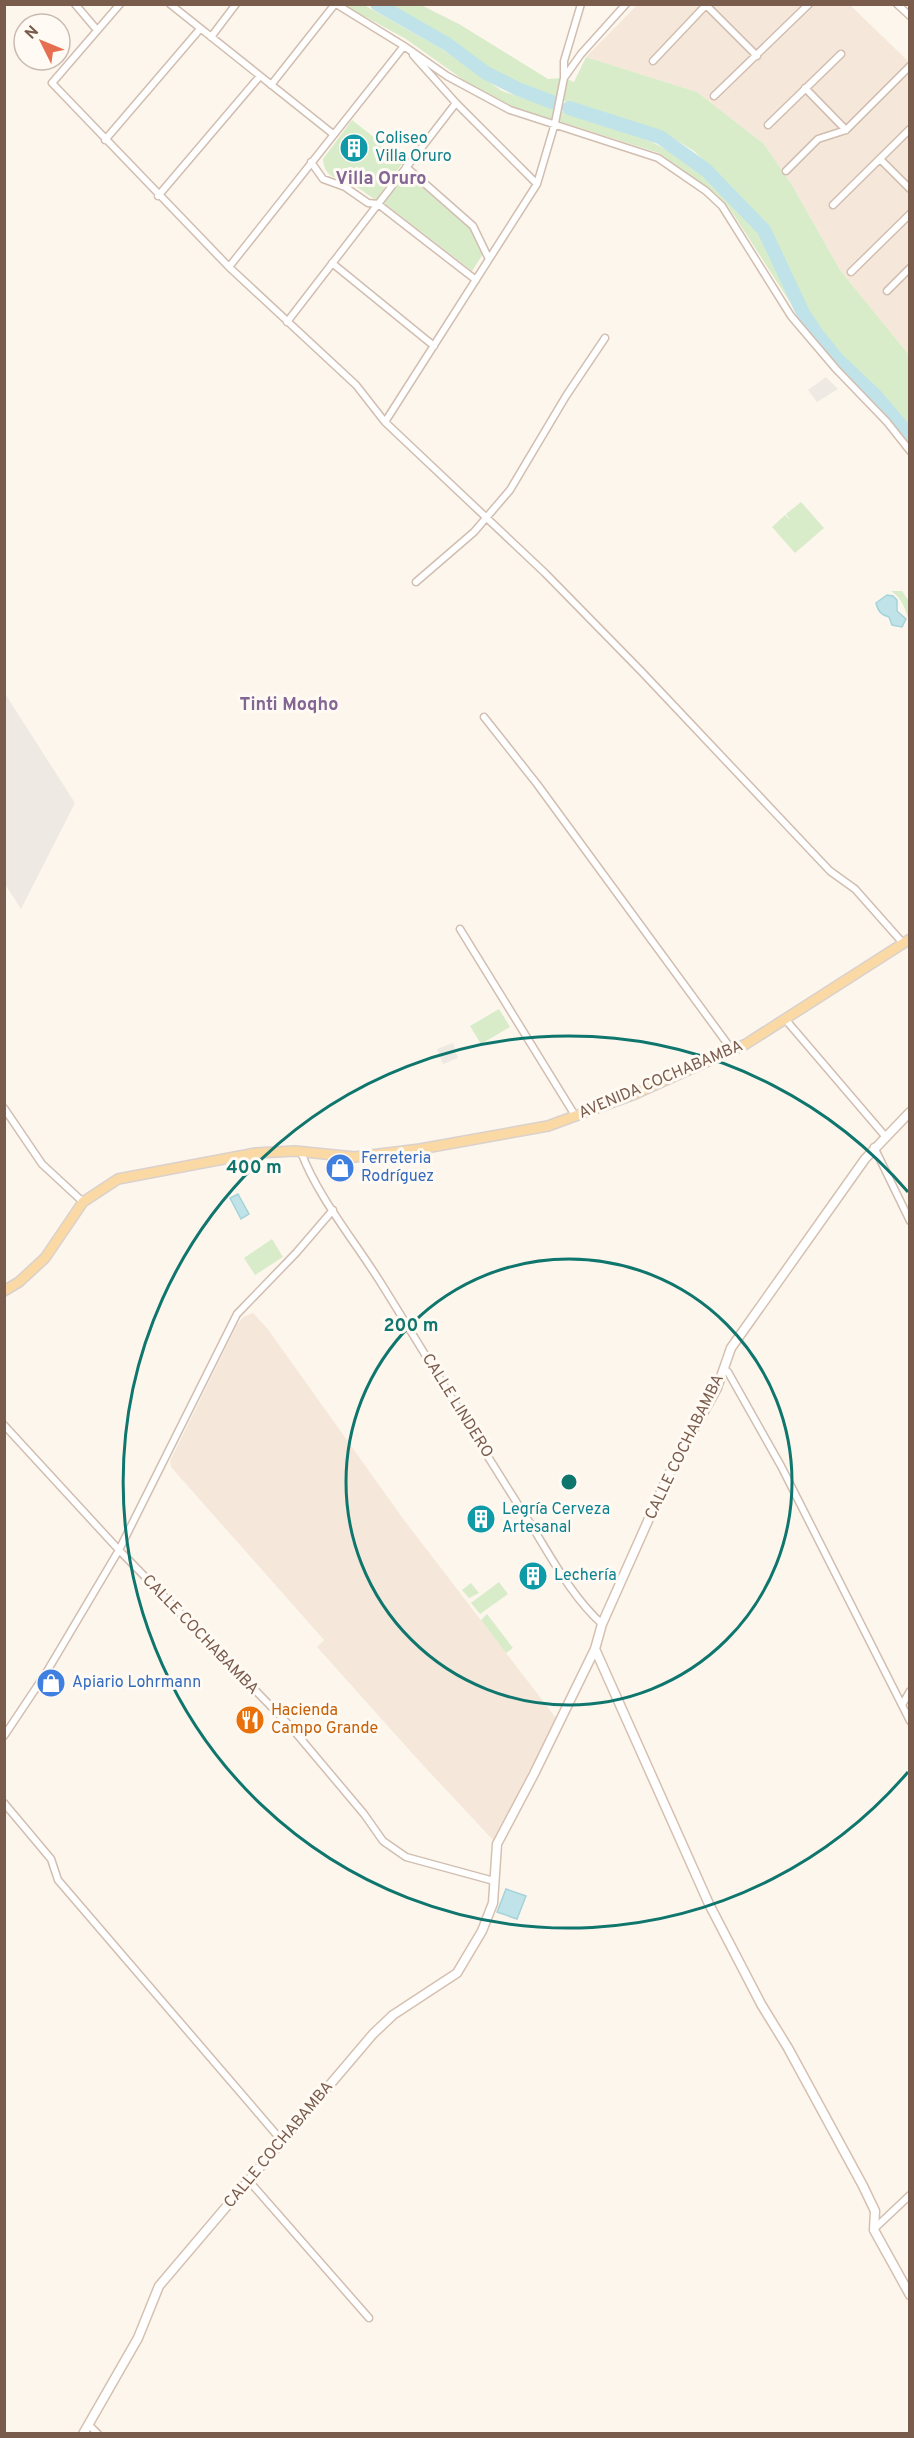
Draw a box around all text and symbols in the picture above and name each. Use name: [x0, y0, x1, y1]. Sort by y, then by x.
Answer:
north arrow: [12, 12, 72, 72]
text: N: [21, 22, 44, 44]
place label: Coliseo Villa Oruro: [375, 129, 452, 167]
building icon: Coliseo Villa Oruro: [338, 132, 370, 164]
district label: Villa Oruro: [336, 168, 426, 191]
district label: Tinti Moqho: [240, 694, 338, 717]
street label: AVENIDA COCHABAMBA: [576, 1036, 746, 1124]
place label: Ferreteria Rodríguez: [361, 1149, 434, 1187]
shop icon: Ferreteria Rodríguez: [324, 1152, 356, 1184]
text: 400 m: [226, 1157, 282, 1180]
text: 200 m: [383, 1315, 439, 1338]
street label: CALLE LINDERO: [417, 1350, 497, 1462]
street label: CALLE COCHABAMBA: [641, 1371, 729, 1523]
centre of rings: [559, 1472, 579, 1492]
place label: Legría Cerveza Artesanal: [502, 1500, 610, 1538]
building icon: Legría Cerveza Artesanal: [465, 1503, 497, 1535]
building icon: Lechería: [517, 1560, 549, 1592]
place label: Lechería: [554, 1566, 617, 1586]
street label: CALLE COCHABAMBA: [137, 1571, 263, 1699]
shop icon: Apiario Lohrmann: [35, 1667, 67, 1699]
place label: Apiario Lohrmann: [72, 1673, 201, 1693]
place label: Hacienda Campo Grande: [271, 1701, 378, 1739]
restaurant icon: Hacienda Campo Grande: [234, 1704, 266, 1736]
street label: CALLE COCHABAMBA: [220, 2077, 338, 2212]

